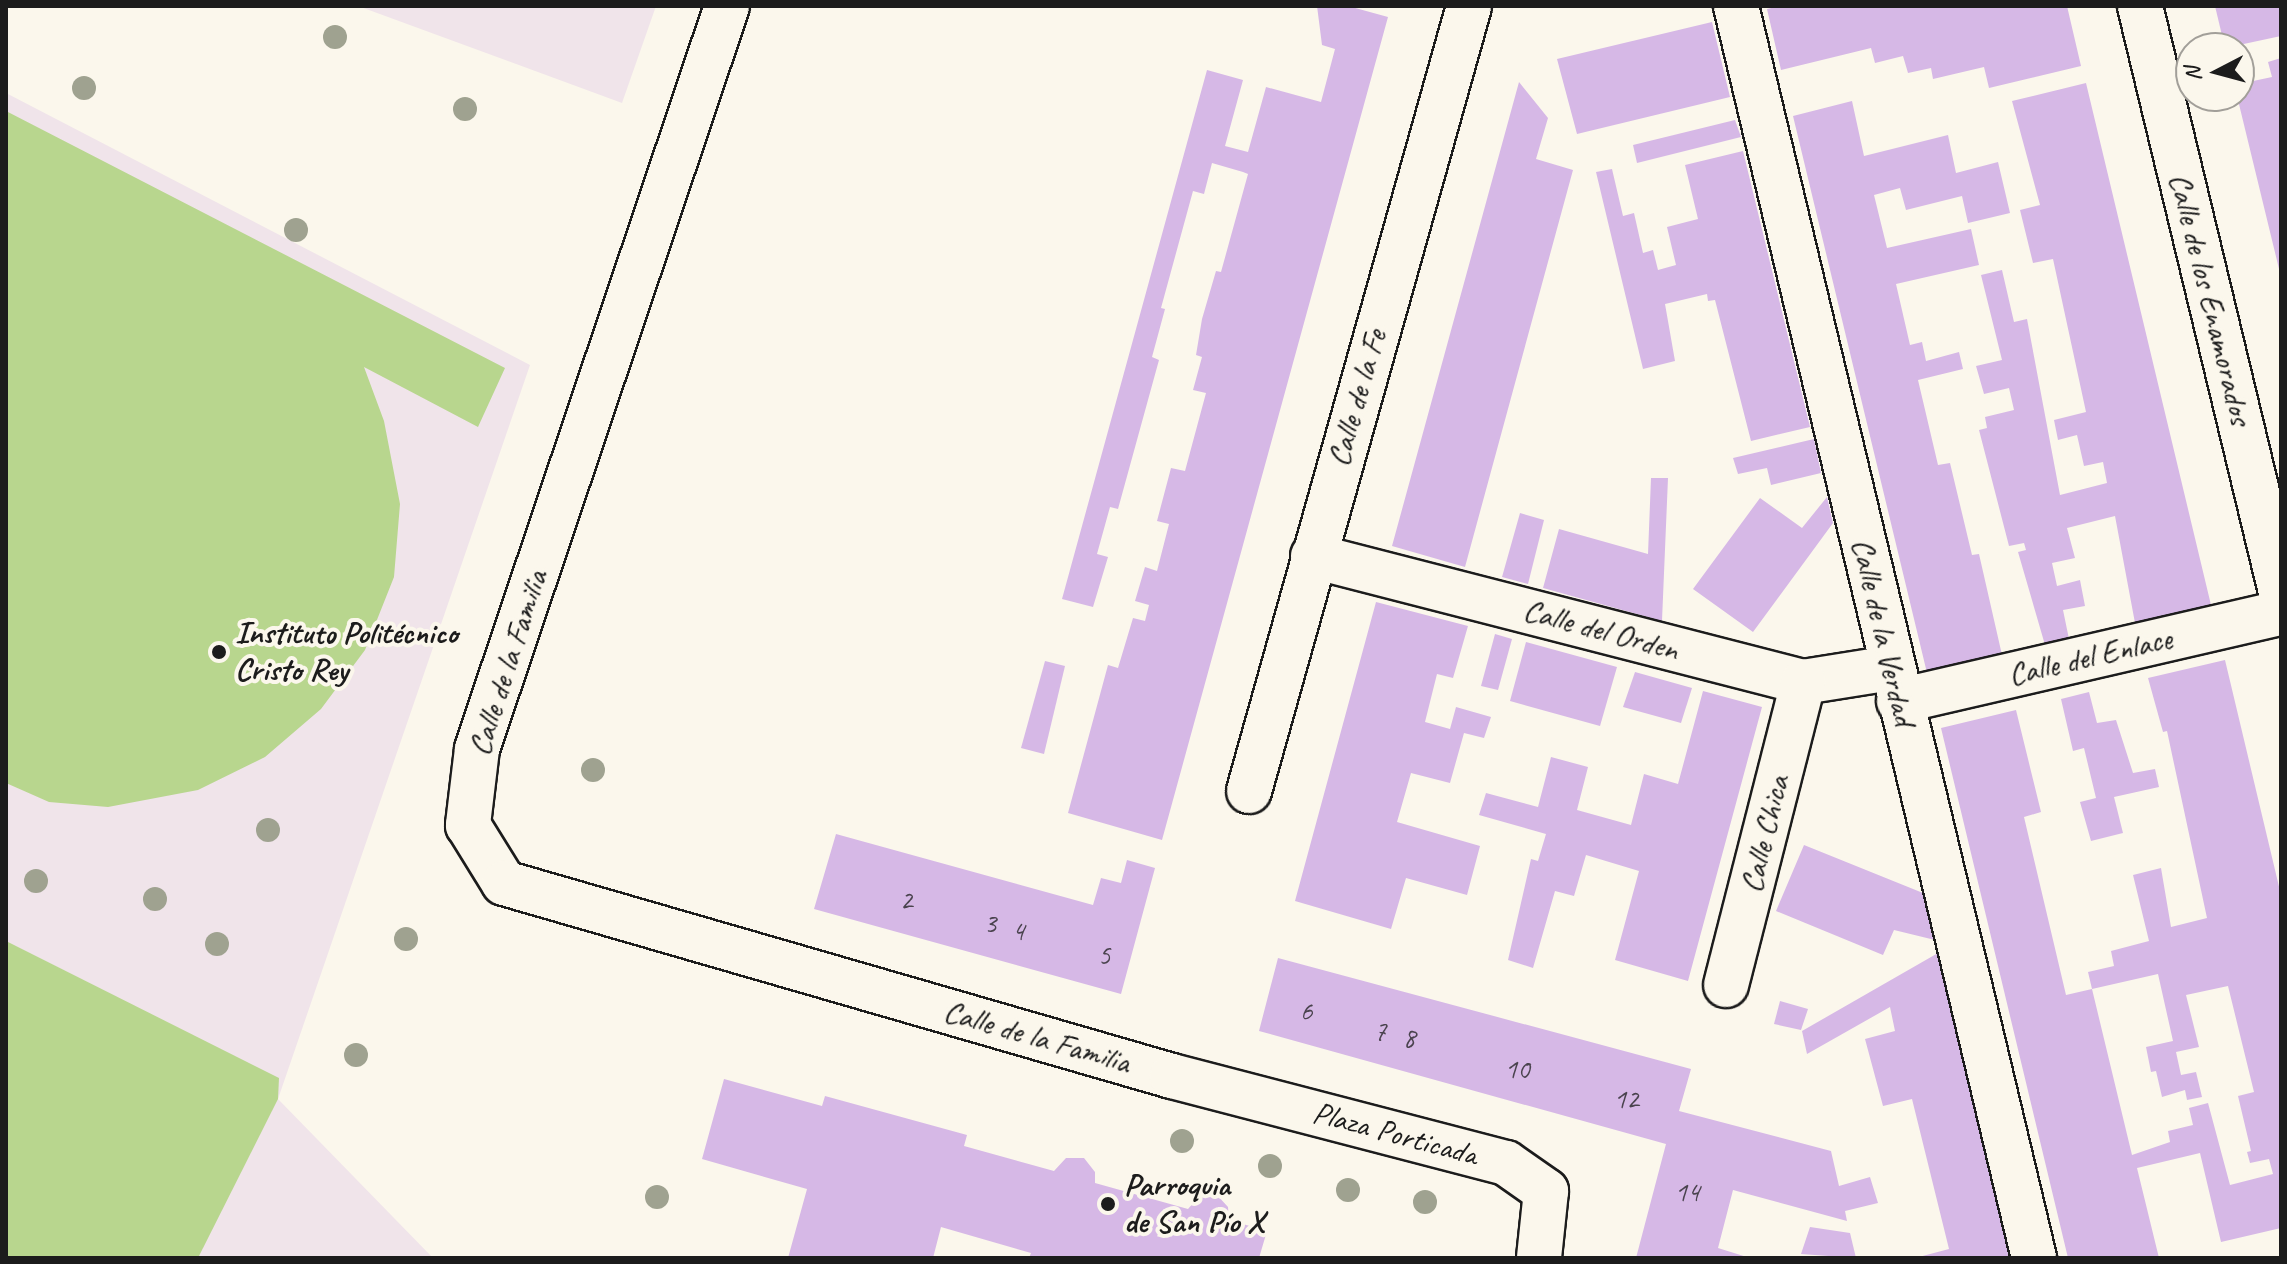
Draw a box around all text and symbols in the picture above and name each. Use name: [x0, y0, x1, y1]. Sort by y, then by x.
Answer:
north arrow: [2175, 32, 2255, 112]
text: N: [2178, 66, 2208, 83]
street label: Calle de los Enamorados: [2160, 168, 2260, 430]
street label: Calle de la Fe: [1319, 325, 1395, 471]
street label: Calle de la Verdad: [1843, 535, 1923, 729]
street label: Calle de la Familia: [460, 565, 556, 761]
street label: Calle del Orden: [1519, 591, 1683, 669]
place label: Instituto Politécnico Cristo Rey: [235, 615, 458, 690]
street label: Calle del Enlace: [2004, 619, 2176, 695]
marker: Instituto Politécnico Cristo Rey: [210, 643, 228, 661]
street label: Calle Chica: [1732, 772, 1798, 896]
house number: 2: [900, 883, 912, 917]
house number: 3: [984, 906, 996, 940]
house number: 4: [1012, 914, 1024, 948]
house number: 5: [1098, 938, 1110, 972]
street label: Calle de la Familia: [939, 992, 1135, 1082]
house number: 6: [1300, 994, 1312, 1028]
house number: 7: [1374, 1014, 1386, 1048]
house number: 8: [1403, 1021, 1415, 1055]
house number: 10: [1504, 1052, 1530, 1086]
house number: 12: [1613, 1082, 1639, 1116]
street label: Plaza Porticada: [1308, 1093, 1482, 1175]
place label: Parroquia de San Pío X: [1124, 1167, 1265, 1242]
house number: 14: [1674, 1175, 1700, 1209]
marker: Parroquia de San Pío X: [1099, 1195, 1117, 1213]

